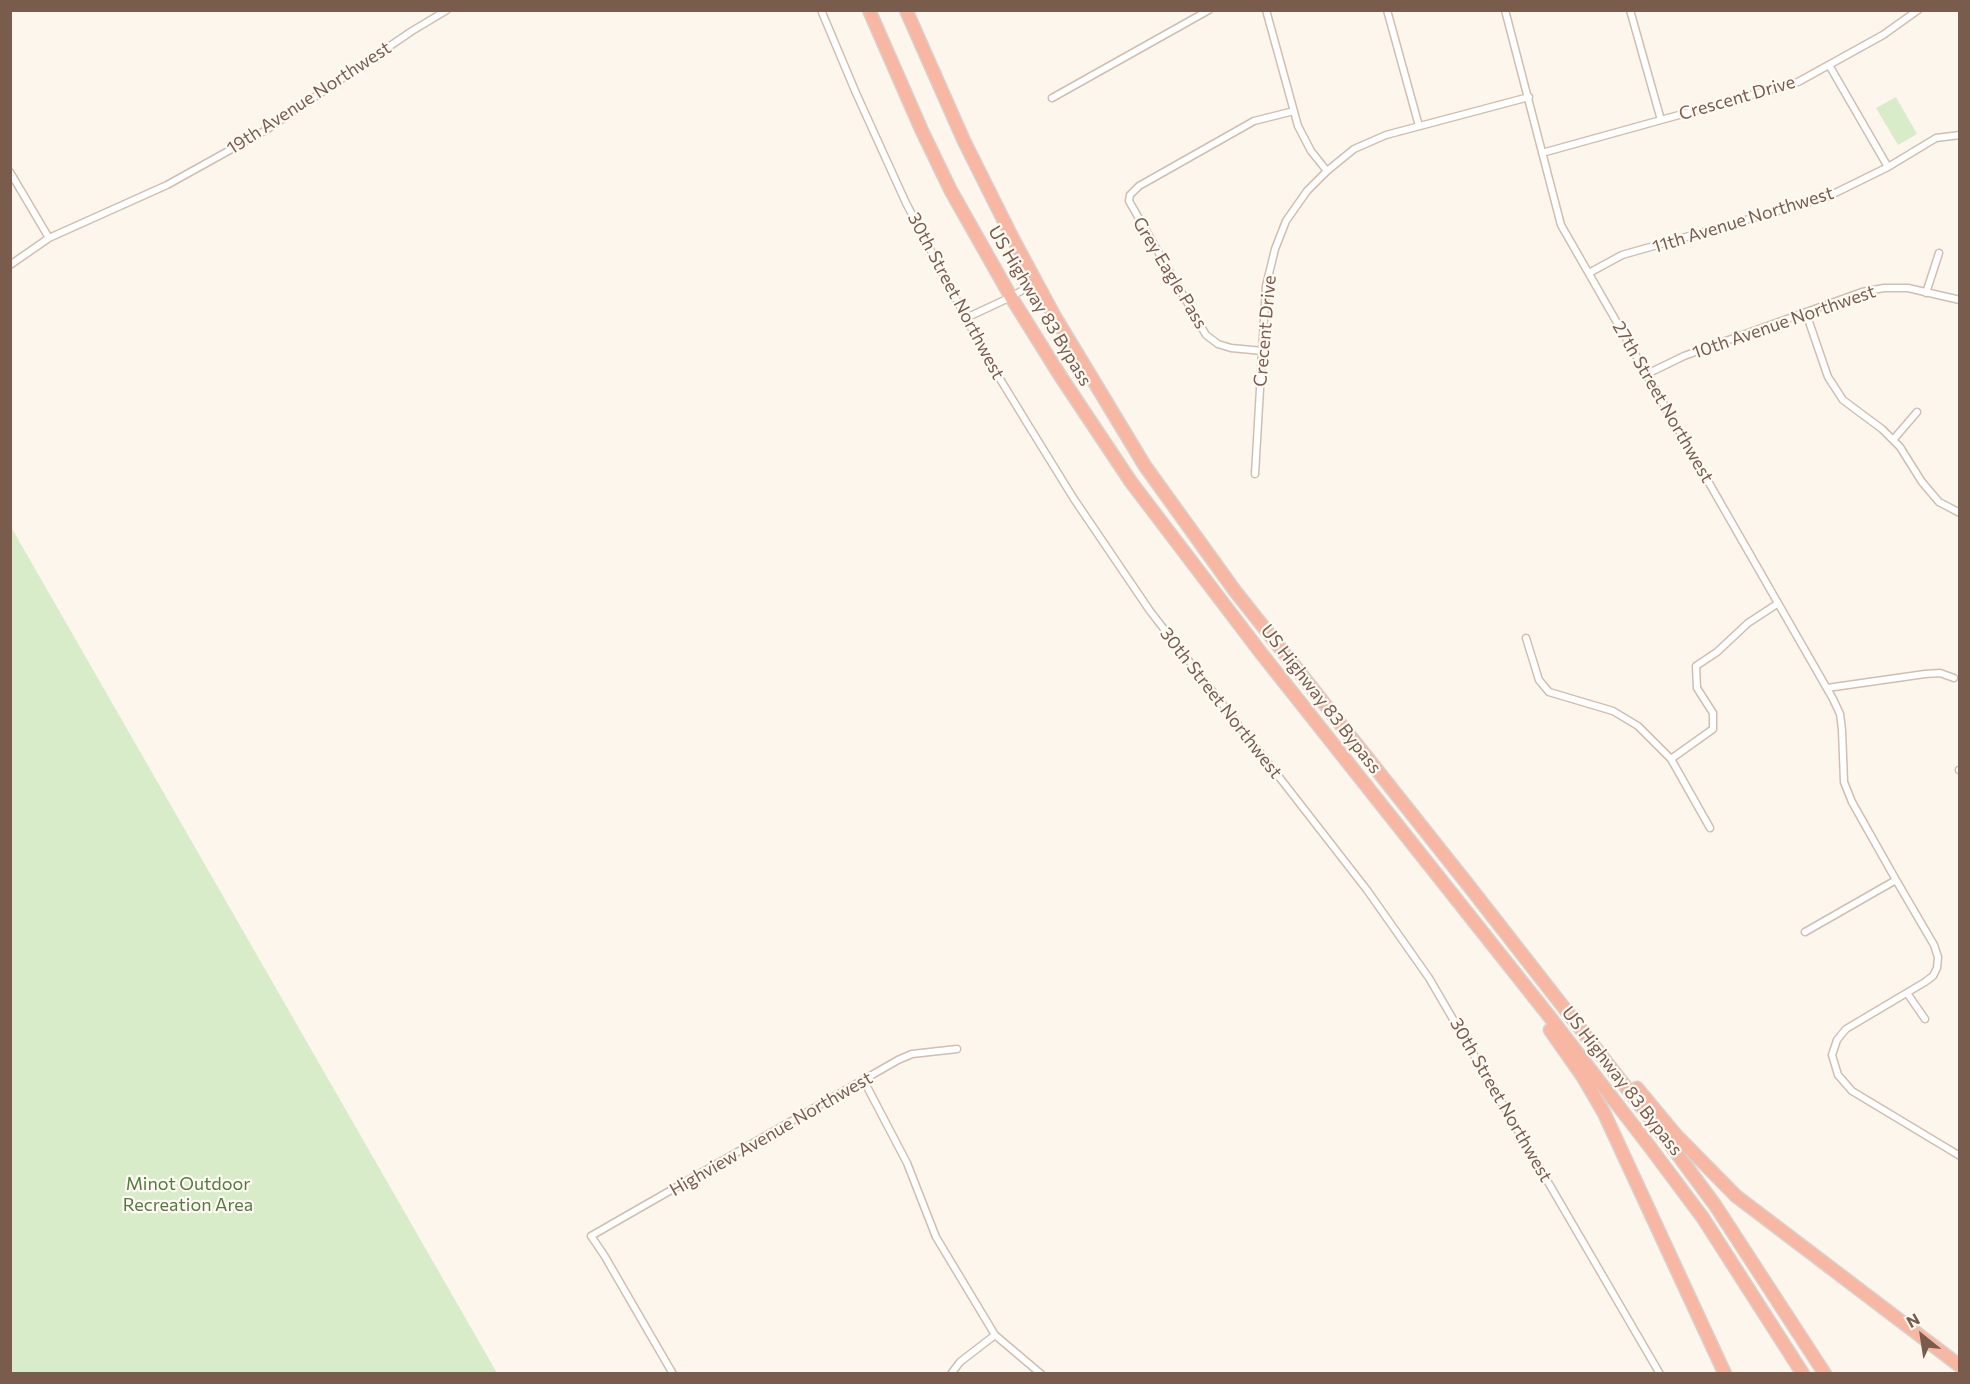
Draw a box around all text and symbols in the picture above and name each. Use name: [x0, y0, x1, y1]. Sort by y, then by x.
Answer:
street label: 19th Avenue Northwest: [223, 37, 395, 159]
street label: Crescent Drive: [1676, 71, 1798, 125]
street label: 11th Avenue Northwest: [1650, 182, 1836, 258]
street label: 30th Street Northwest: [903, 209, 1009, 383]
street label: Grey Eagle Pass: [1128, 213, 1212, 333]
street label: US Highway 83 Bypass: [984, 222, 1096, 390]
street label: Crecent Drive: [1249, 274, 1281, 388]
street label: 10th Avenue Northwest: [1690, 281, 1878, 363]
street label: 27th Street Northwest: [1608, 317, 1718, 487]
street label: US Highway 83 Bypass: [1256, 620, 1386, 778]
street label: 30th Street Northwest: [1155, 623, 1287, 783]
street label: US Highway 83 Bypass: [1557, 1002, 1687, 1160]
street label: 30th Street Northwest: [1445, 1014, 1557, 1186]
street label: Highview Avenue Northwest: [666, 1067, 876, 1201]
park label: Minot Outdoor Recreation Area: [123, 1173, 253, 1216]
north arrow: [1892, 1306, 1952, 1366]
text: N: [1903, 1309, 1923, 1331]

